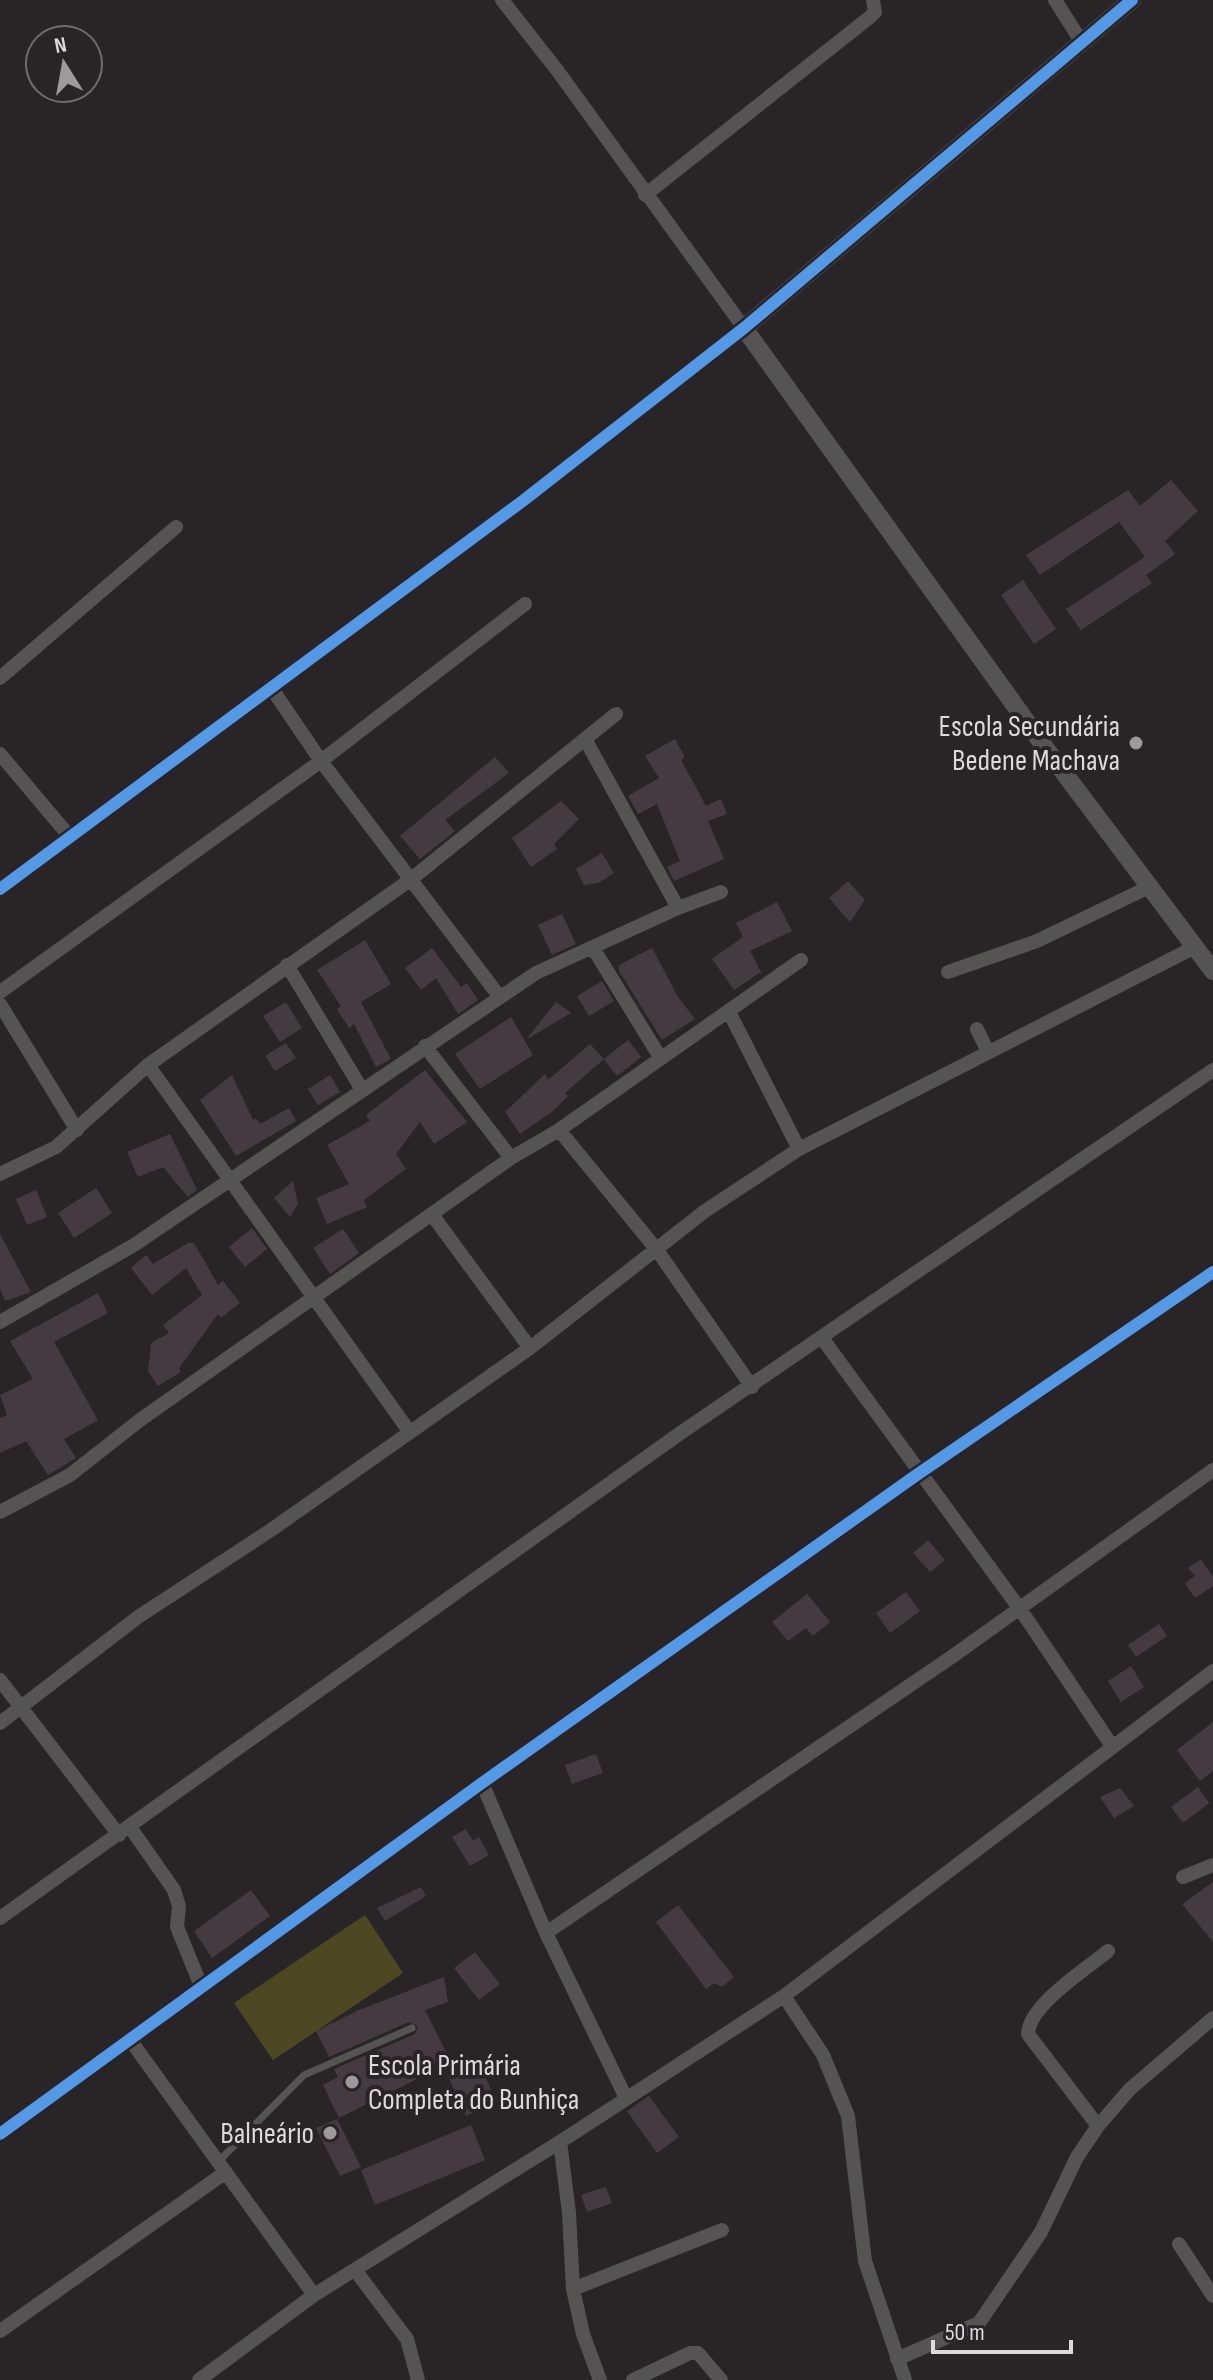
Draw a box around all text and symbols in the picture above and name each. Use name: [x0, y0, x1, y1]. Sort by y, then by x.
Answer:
north arrow: [24, 24, 104, 104]
text: N: [52, 31, 69, 60]
place label: Escola Secundária Bedene Machava: [939, 709, 1120, 779]
marker: Escola Secundária Bedene Machava: [1127, 734, 1145, 752]
place label: Escola Primária Completa do Bunhiça: [368, 2048, 579, 2118]
marker: Escola Primária Completa do Bunhiça: [343, 2073, 361, 2091]
place label: Balneário: [220, 2116, 314, 2152]
marker: Balneário: [321, 2124, 339, 2142]
scale bar: [933, 2304, 1071, 2354]
text: 50 m: [945, 2318, 985, 2347]

